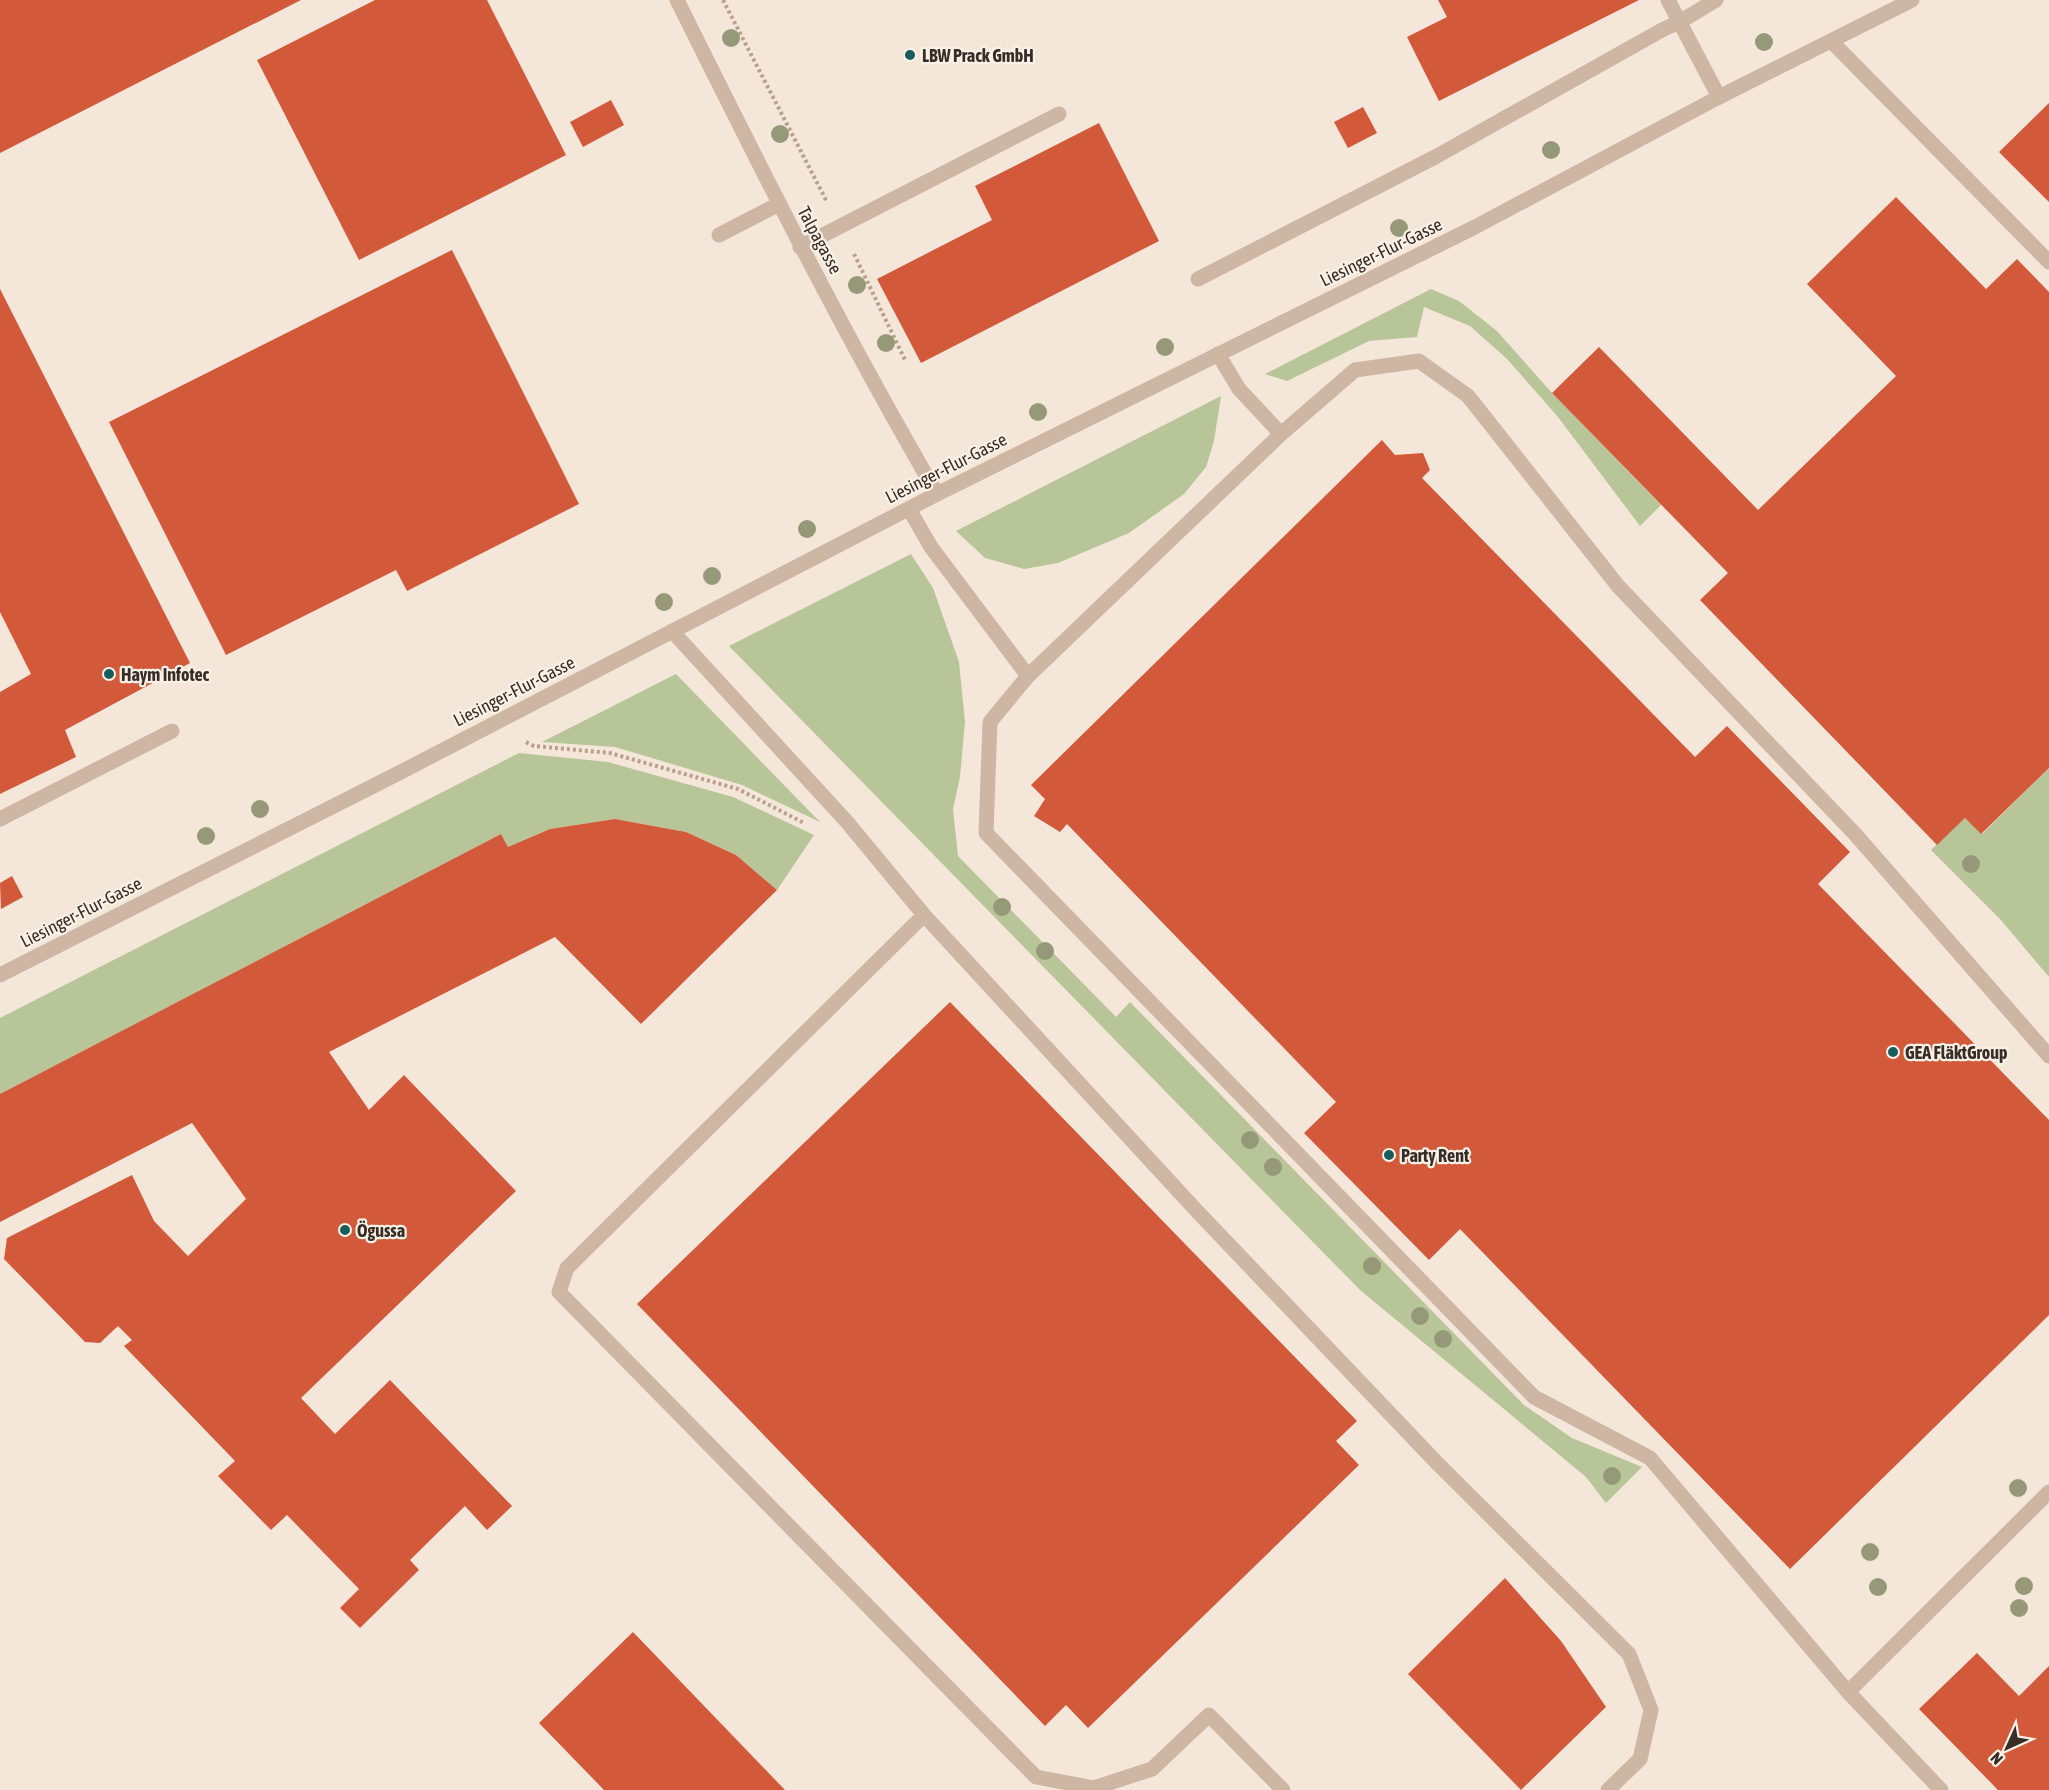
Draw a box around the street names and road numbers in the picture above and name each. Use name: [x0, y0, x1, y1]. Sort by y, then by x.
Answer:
street label: Talpagasse: [794, 203, 846, 277]
street label: Liesinger-Flur-Gasse: [1317, 213, 1445, 291]
street label: Liesinger-Flur-Gasse: [882, 428, 1010, 508]
street label: Liesinger-Flur-Gasse: [450, 651, 578, 731]
street label: Liesinger-Flur-Gasse: [17, 872, 145, 952]

